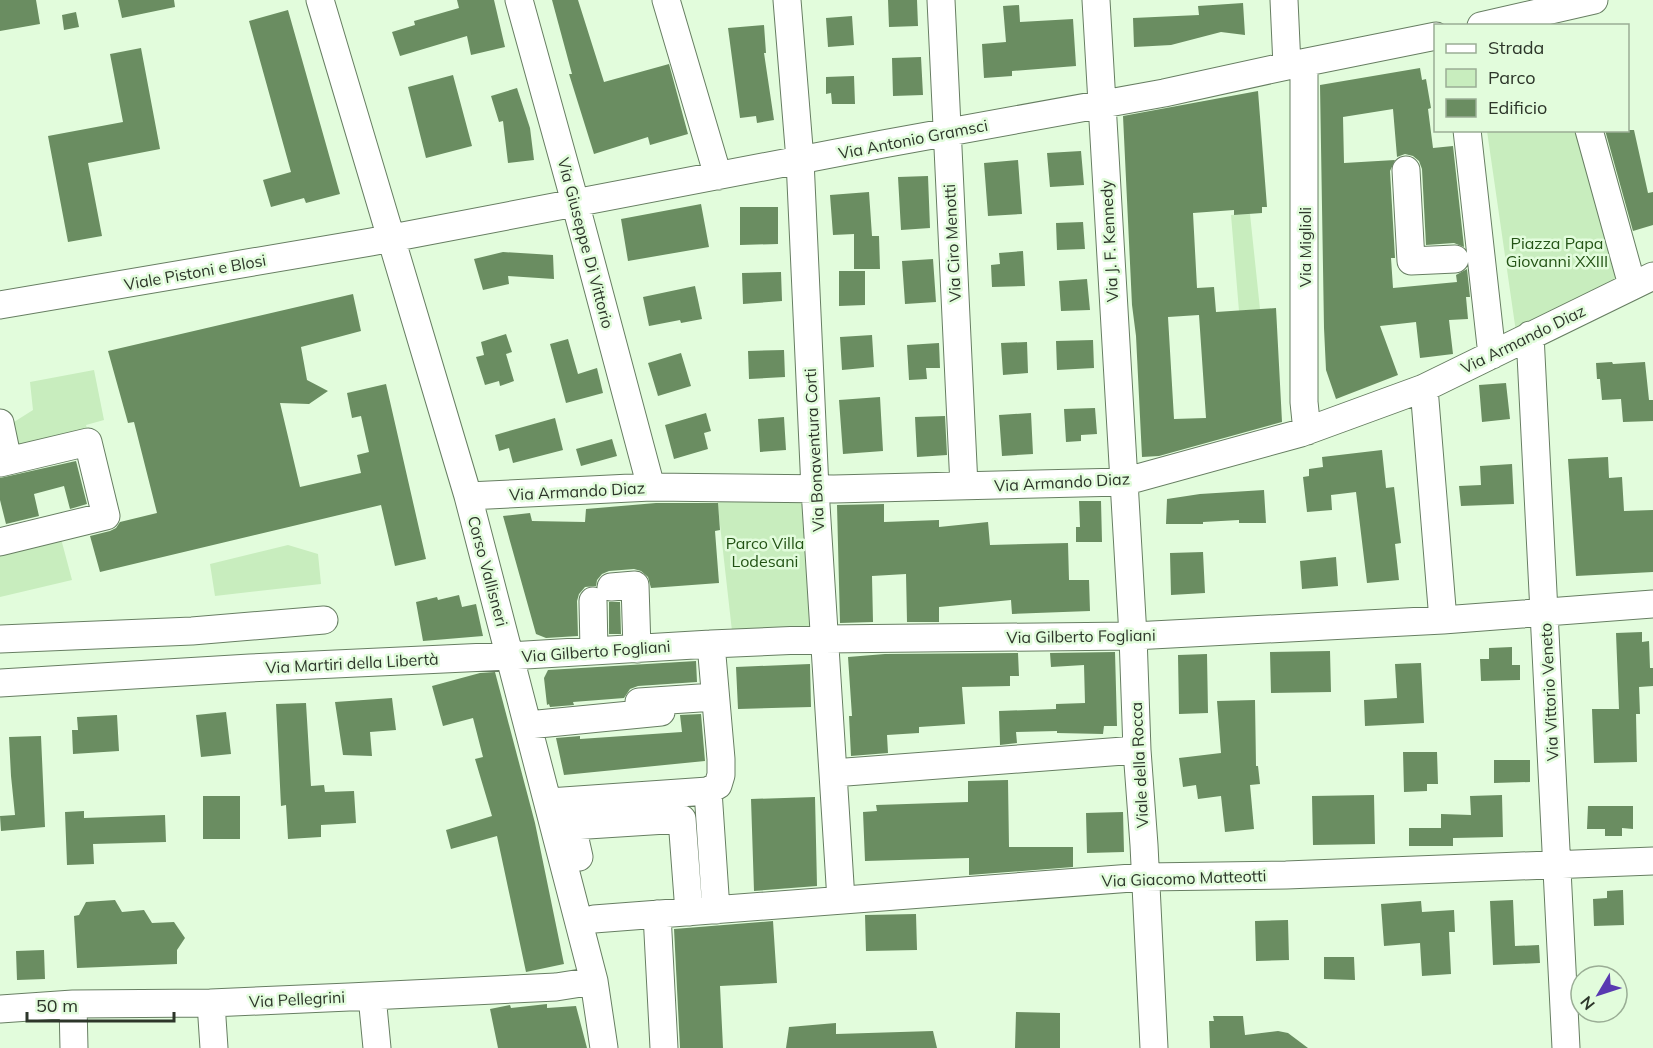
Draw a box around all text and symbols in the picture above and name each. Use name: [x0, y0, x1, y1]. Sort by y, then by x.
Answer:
legend: [1434, 24, 1629, 132]
text: Strada: [1488, 36, 1544, 59]
text: Parco: [1488, 66, 1536, 89]
text: Edificio: [1488, 96, 1547, 119]
street label: Via Antonio Gramsci: [837, 115, 989, 163]
street label: Via Giuseppe Di Vittorio: [554, 155, 618, 331]
street label: Via J. F. Kennedy: [1096, 179, 1122, 303]
street label: Via Ciro Menotti: [939, 183, 965, 303]
street label: Via Miglioli: [1295, 207, 1315, 287]
park label: Piazza Papa Giovanni XXIII: [1506, 233, 1608, 271]
street label: Viale Pistoni e Blosi: [122, 250, 268, 294]
street label: Via Armando Diaz: [1458, 300, 1588, 378]
street label: Via Bonaventura Corti: [800, 368, 828, 532]
street label: Via Armando Diaz: [994, 468, 1130, 496]
street label: Via Armando Diaz: [509, 477, 645, 505]
street label: Corso Vallisneri: [464, 514, 512, 628]
park label: Parco Villa Lodesani: [726, 533, 804, 571]
street label: Via Vittorio Veneto: [1535, 622, 1563, 762]
street label: Via Gilberto Fogliani: [1006, 625, 1156, 647]
street label: Via Gilberto Fogliani: [521, 636, 671, 666]
street label: Via Martiri della Libertà: [265, 648, 439, 678]
street label: Viale della Rocca: [1126, 701, 1152, 829]
street label: Via Giacomo Matteotti: [1101, 865, 1267, 891]
north arrow: [1569, 964, 1629, 1024]
scale bar: [27, 985, 174, 1023]
street label: Via Pellegrini: [248, 986, 346, 1012]
text: N: [1576, 992, 1599, 1014]
text: 50 m: [36, 994, 78, 1017]

